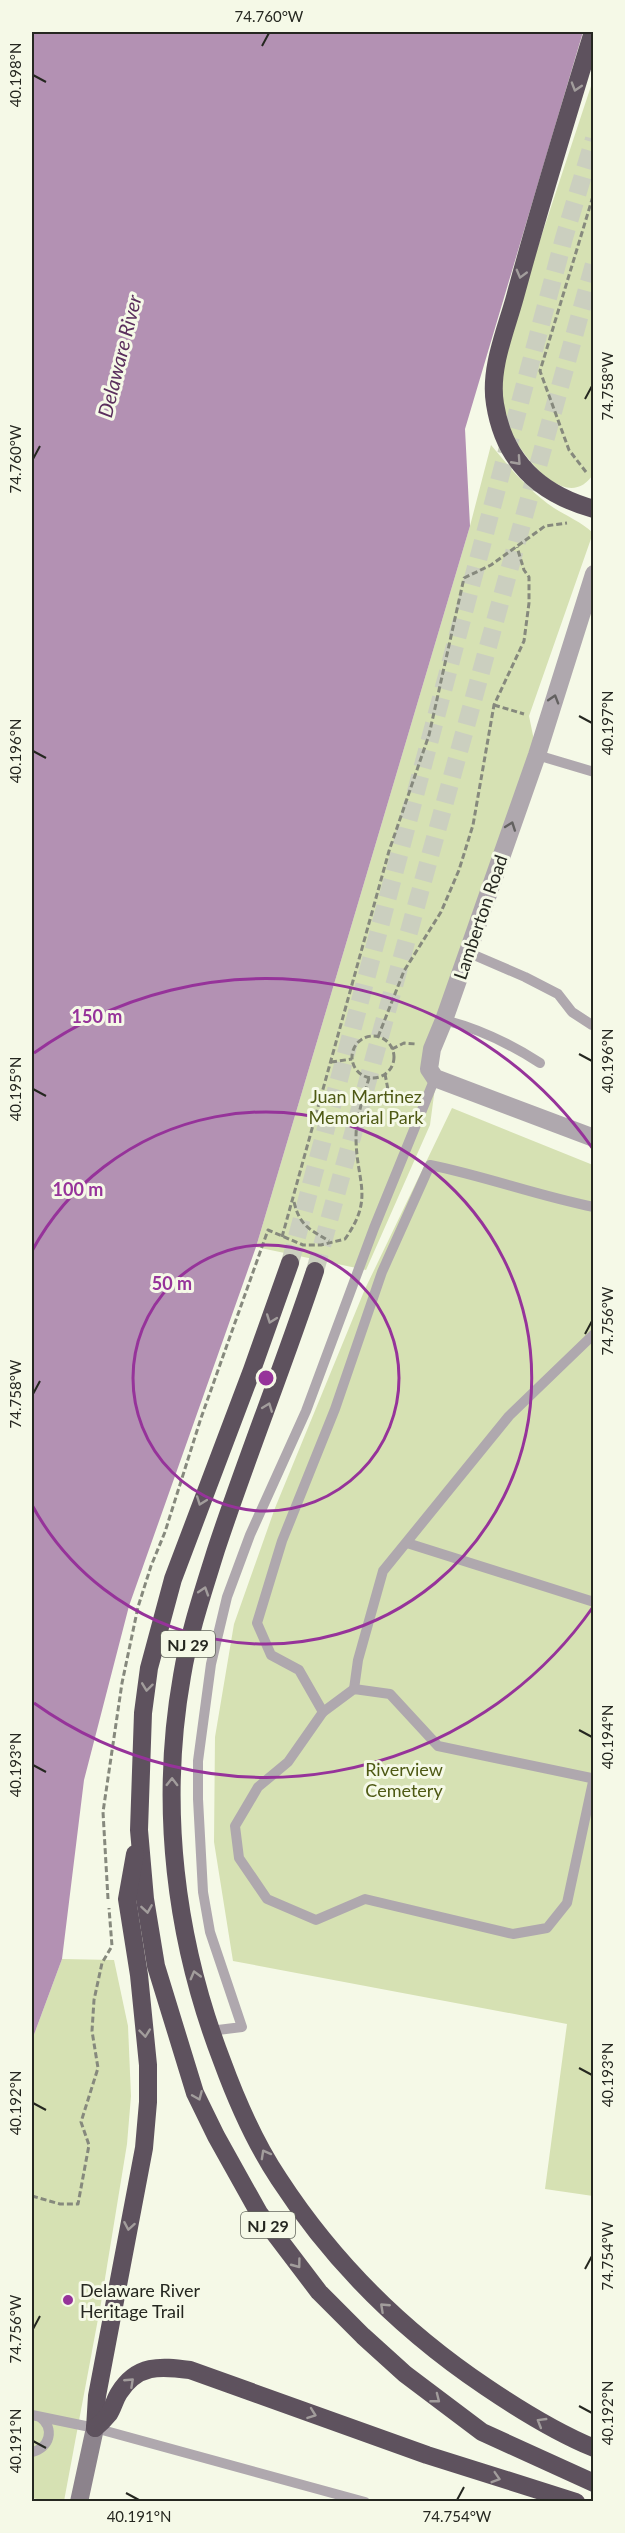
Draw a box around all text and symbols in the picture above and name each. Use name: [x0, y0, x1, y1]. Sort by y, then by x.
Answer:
text: 74.760°W: [235, 7, 304, 25]
text: 40.198°N: [6, 43, 24, 107]
one-way arrow: [571, 81, 583, 92]
one-way arrow: [515, 269, 528, 279]
water label: Delaware River: [92, 291, 146, 420]
text: 74.758°W: [598, 351, 616, 420]
text: 74.760°W: [6, 424, 24, 493]
one-way arrow: [510, 454, 521, 465]
text: 40.197°N: [598, 691, 616, 755]
one-way arrow: [547, 695, 559, 705]
text: 40.196°N: [6, 719, 24, 783]
one-way arrow: [504, 821, 517, 832]
street label: Lamberton Road: [448, 852, 512, 982]
text: 150 m: [72, 1005, 122, 1027]
text: 40.196°N: [598, 1029, 616, 1093]
text: 40.195°N: [6, 1057, 24, 1121]
park label: Juan Martinez Memorial Park: [309, 1085, 424, 1128]
text: 100 m: [53, 1178, 103, 1200]
text: 50 m: [152, 1272, 192, 1294]
text: 74.756°W: [598, 1286, 616, 1355]
one-way arrow: [265, 1313, 278, 1323]
text: 74.758°W: [6, 1359, 24, 1428]
centre of rings: [256, 1368, 276, 1388]
one-way arrow: [260, 1402, 273, 1412]
one-way arrow: [196, 1495, 209, 1506]
one-way arrow: [196, 1586, 209, 1597]
road number: NJ 29: [161, 1631, 215, 1657]
one-way arrow: [141, 1683, 153, 1692]
text: 40.194°N: [598, 1705, 616, 1769]
text: 40.193°N: [6, 1733, 24, 1797]
park label: Riverview Cemetery: [365, 1758, 443, 1801]
one-way arrow: [165, 1778, 178, 1787]
one-way arrow: [140, 1904, 152, 1913]
one-way arrow: [189, 1970, 202, 1980]
one-way arrow: [138, 2028, 151, 2038]
text: 40.193°N: [598, 2043, 616, 2107]
text: 40.192°N: [6, 2071, 24, 2135]
one-way arrow: [191, 2090, 203, 2101]
one-way arrow: [261, 2150, 272, 2160]
road number: NJ 29: [241, 2212, 295, 2238]
one-way arrow: [123, 2221, 136, 2231]
text: 74.754°W: [598, 2221, 616, 2290]
one-way arrow: [289, 2257, 300, 2268]
place label: Delaware River Heritage Trail: [80, 2279, 200, 2322]
marker: Delaware River Heritage Trail: [61, 2293, 75, 2307]
text: 74.756°W: [6, 2294, 24, 2363]
one-way arrow: [381, 2303, 391, 2314]
one-way arrow: [123, 2378, 133, 2389]
text: 40.192°N: [598, 2381, 616, 2445]
one-way arrow: [430, 2391, 441, 2402]
one-way arrow: [306, 2406, 317, 2419]
text: 40.191°N: [6, 2409, 24, 2473]
one-way arrow: [537, 2417, 547, 2429]
one-way arrow: [490, 2471, 501, 2483]
text: 40.191°N: [107, 2507, 171, 2525]
text: 74.754°W: [423, 2507, 492, 2525]

